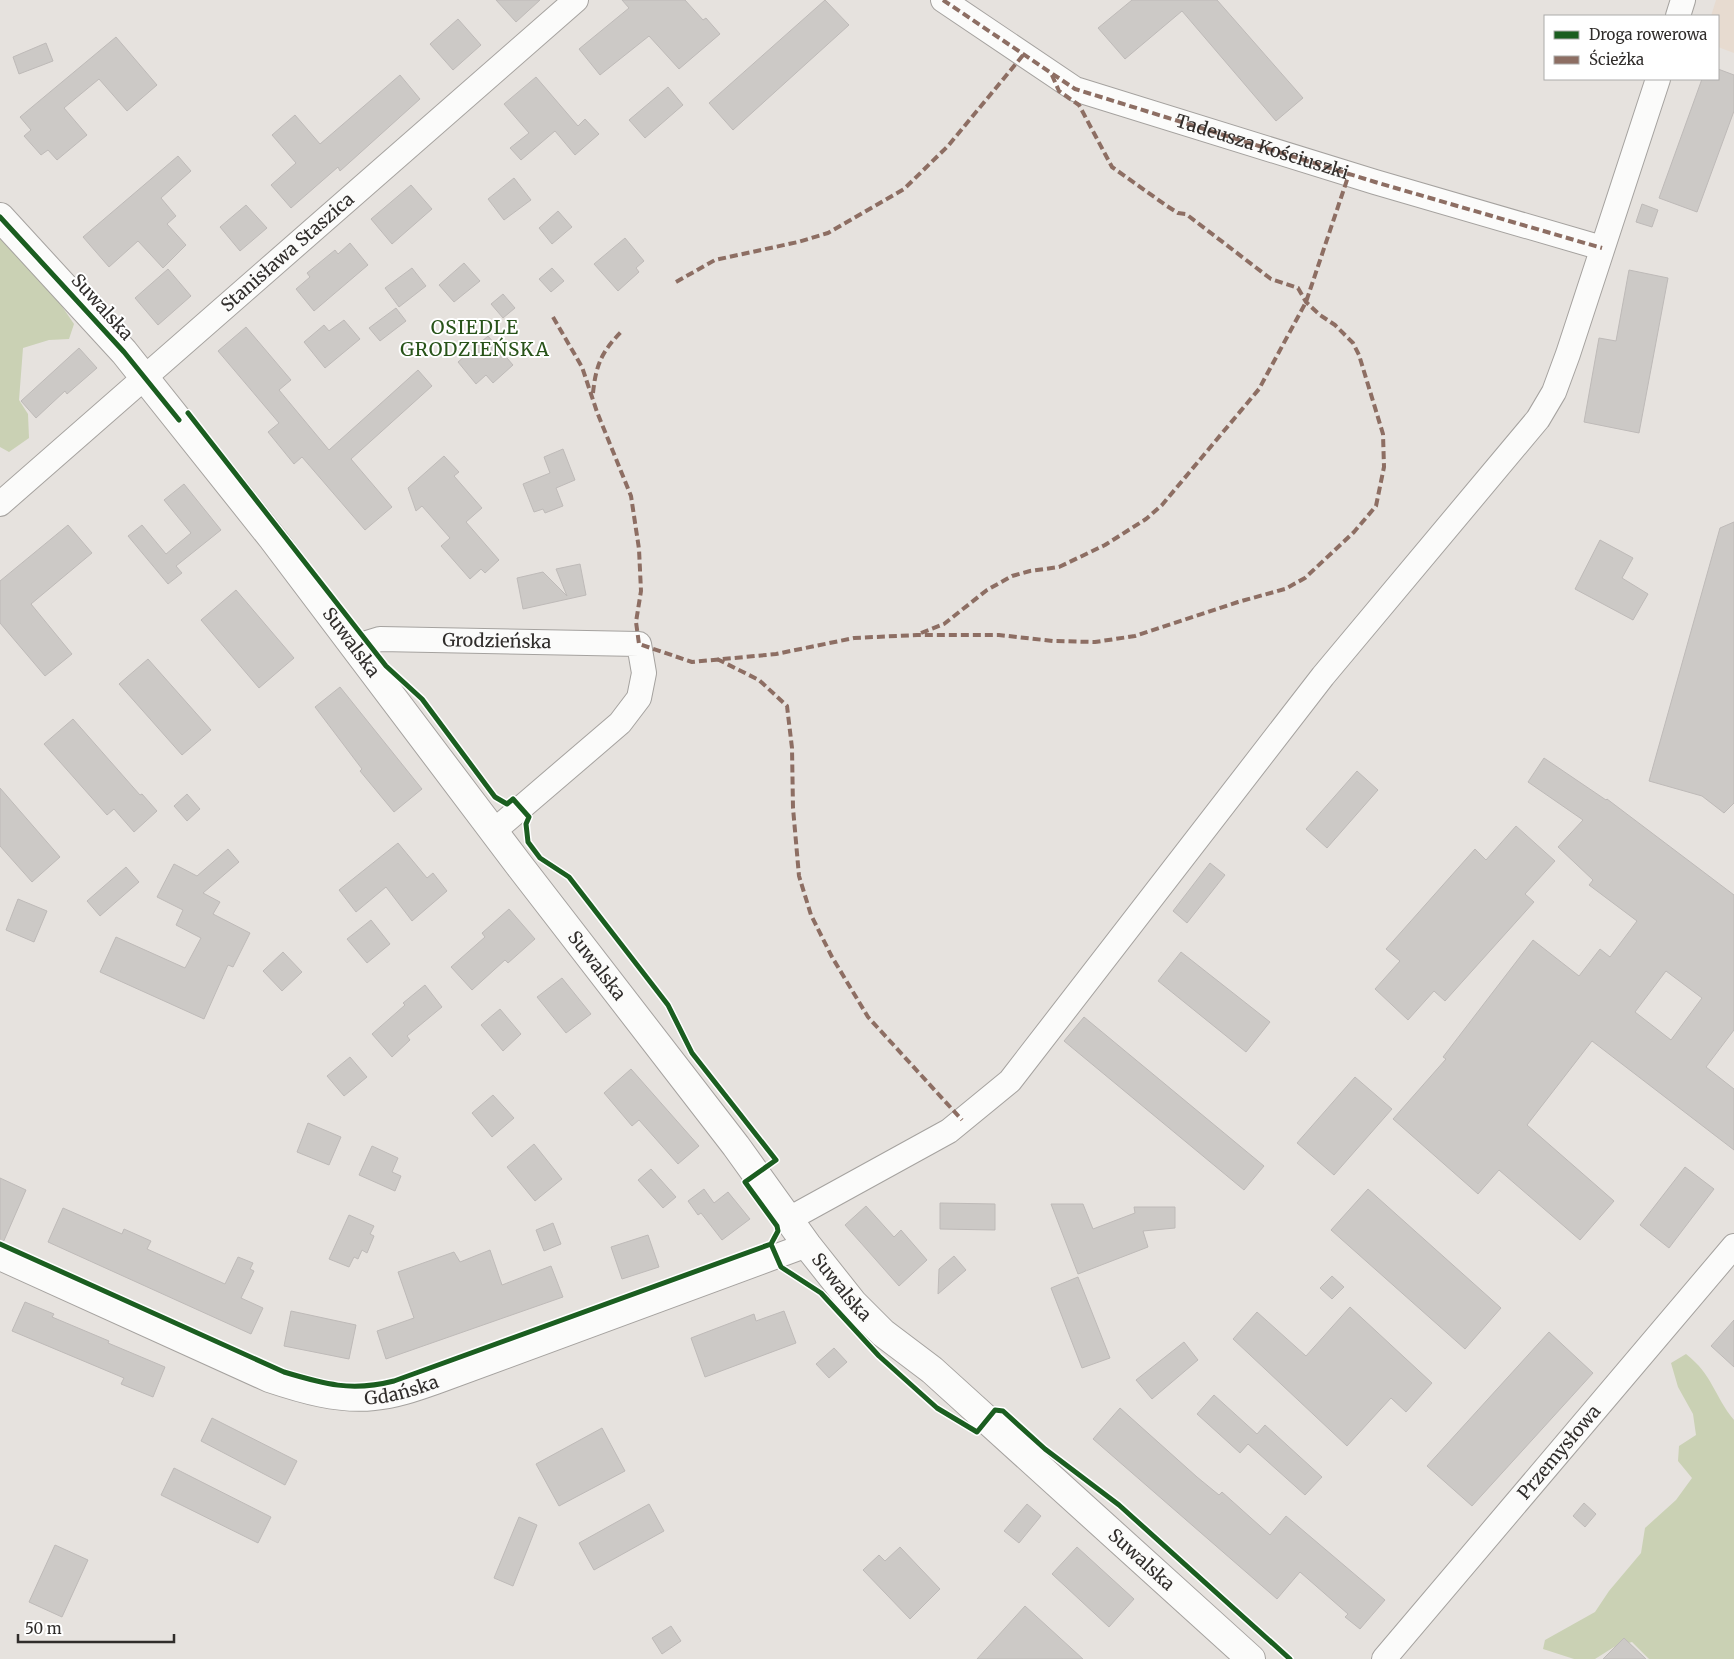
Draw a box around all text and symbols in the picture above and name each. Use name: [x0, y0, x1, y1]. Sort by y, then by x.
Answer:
legend: [1544, 15, 1719, 80]
text: Droga rowerowa: [1589, 25, 1707, 44]
text: Ścieżka: [1589, 49, 1644, 69]
street label: Tadeusza Kościuszki: [1173, 109, 1352, 184]
street label: Stanisława Staszica: [216, 187, 359, 317]
street label: Suwalska: [66, 269, 138, 345]
district label: OSIEDLE GRODZIEŃSKA: [400, 315, 550, 361]
street label: Suwalska: [318, 603, 385, 682]
street label: Grodzieńska: [442, 628, 552, 653]
street label: Suwalska: [563, 926, 631, 1005]
street label: Suwalska: [807, 1248, 877, 1326]
street label: Gdańska: [363, 1370, 442, 1410]
street label: Przemysłowa: [1512, 1400, 1606, 1504]
street label: Suwalska: [1104, 1523, 1180, 1595]
scale bar: [18, 1612, 174, 1644]
text: 50 m: [25, 1619, 62, 1638]

